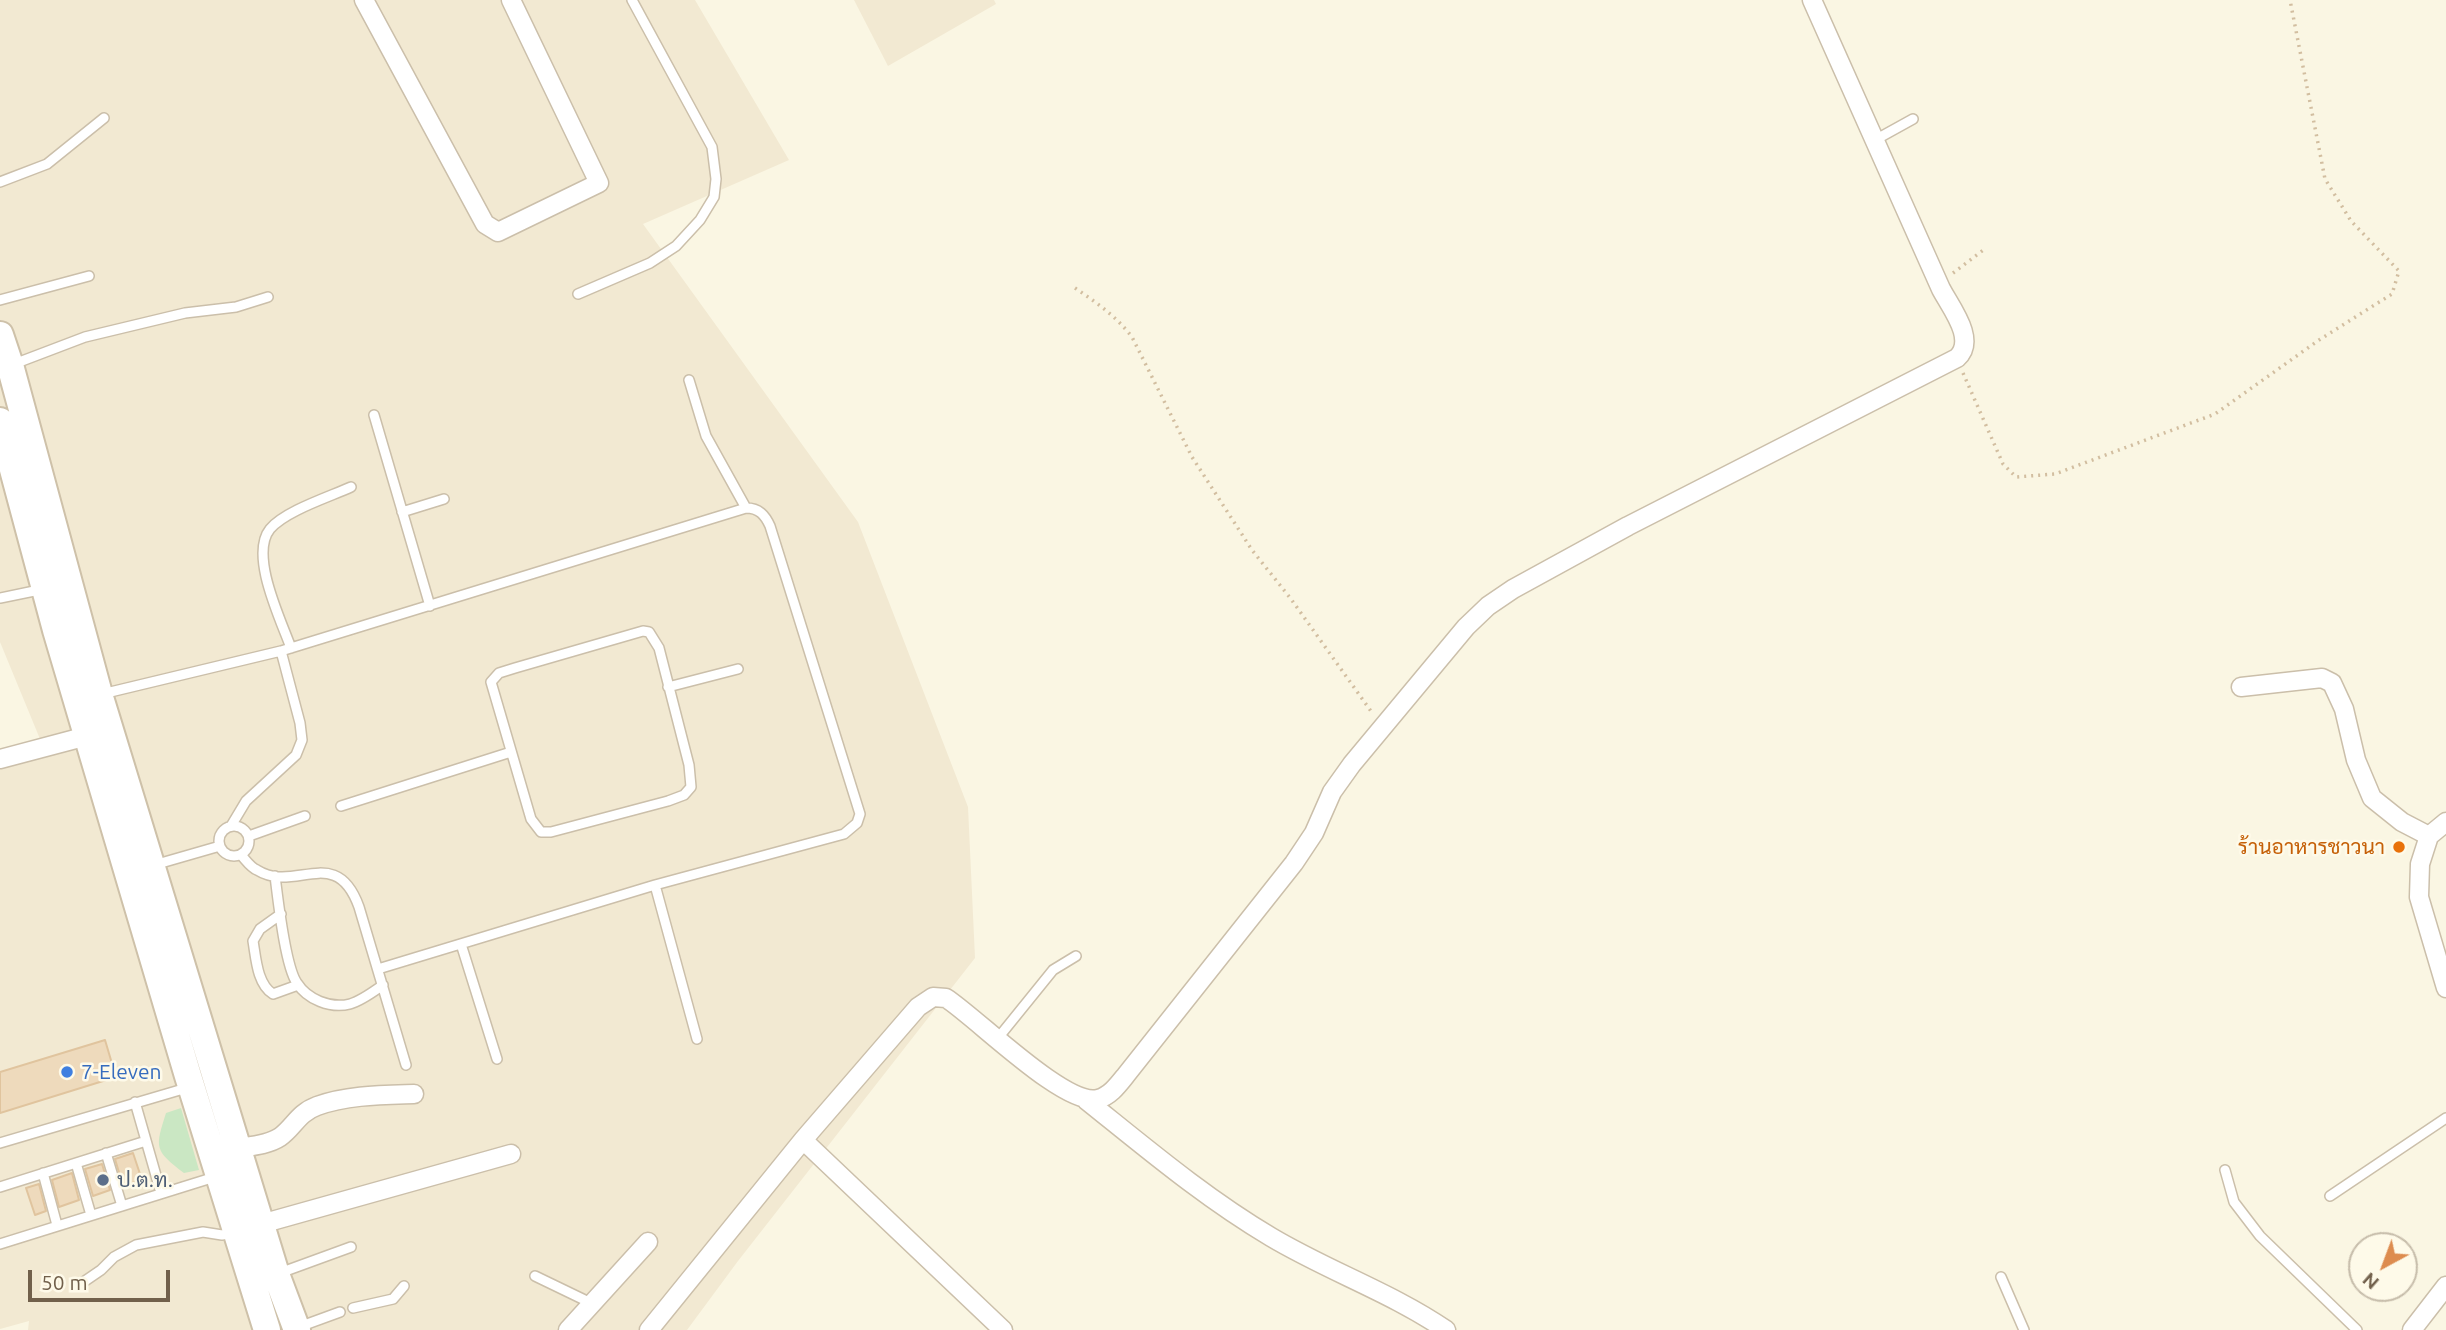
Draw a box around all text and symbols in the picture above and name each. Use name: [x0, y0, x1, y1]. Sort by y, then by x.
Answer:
place label: ร้านอาหารชาวนา: [2238, 834, 2385, 860]
marker: ร้านอาหารชาวนา: [2391, 839, 2407, 855]
place label: 7-Eleven: [81, 1059, 162, 1085]
marker: 7-Eleven: [59, 1064, 75, 1080]
place label: ป.ต.ท.: [117, 1167, 173, 1193]
marker: ป.ต.ท.: [95, 1172, 111, 1188]
north arrow: [2348, 1232, 2418, 1302]
scale bar: [32, 1256, 173, 1300]
text: N: [2358, 1268, 2383, 1294]
text: 50 m: [41, 1270, 88, 1294]

